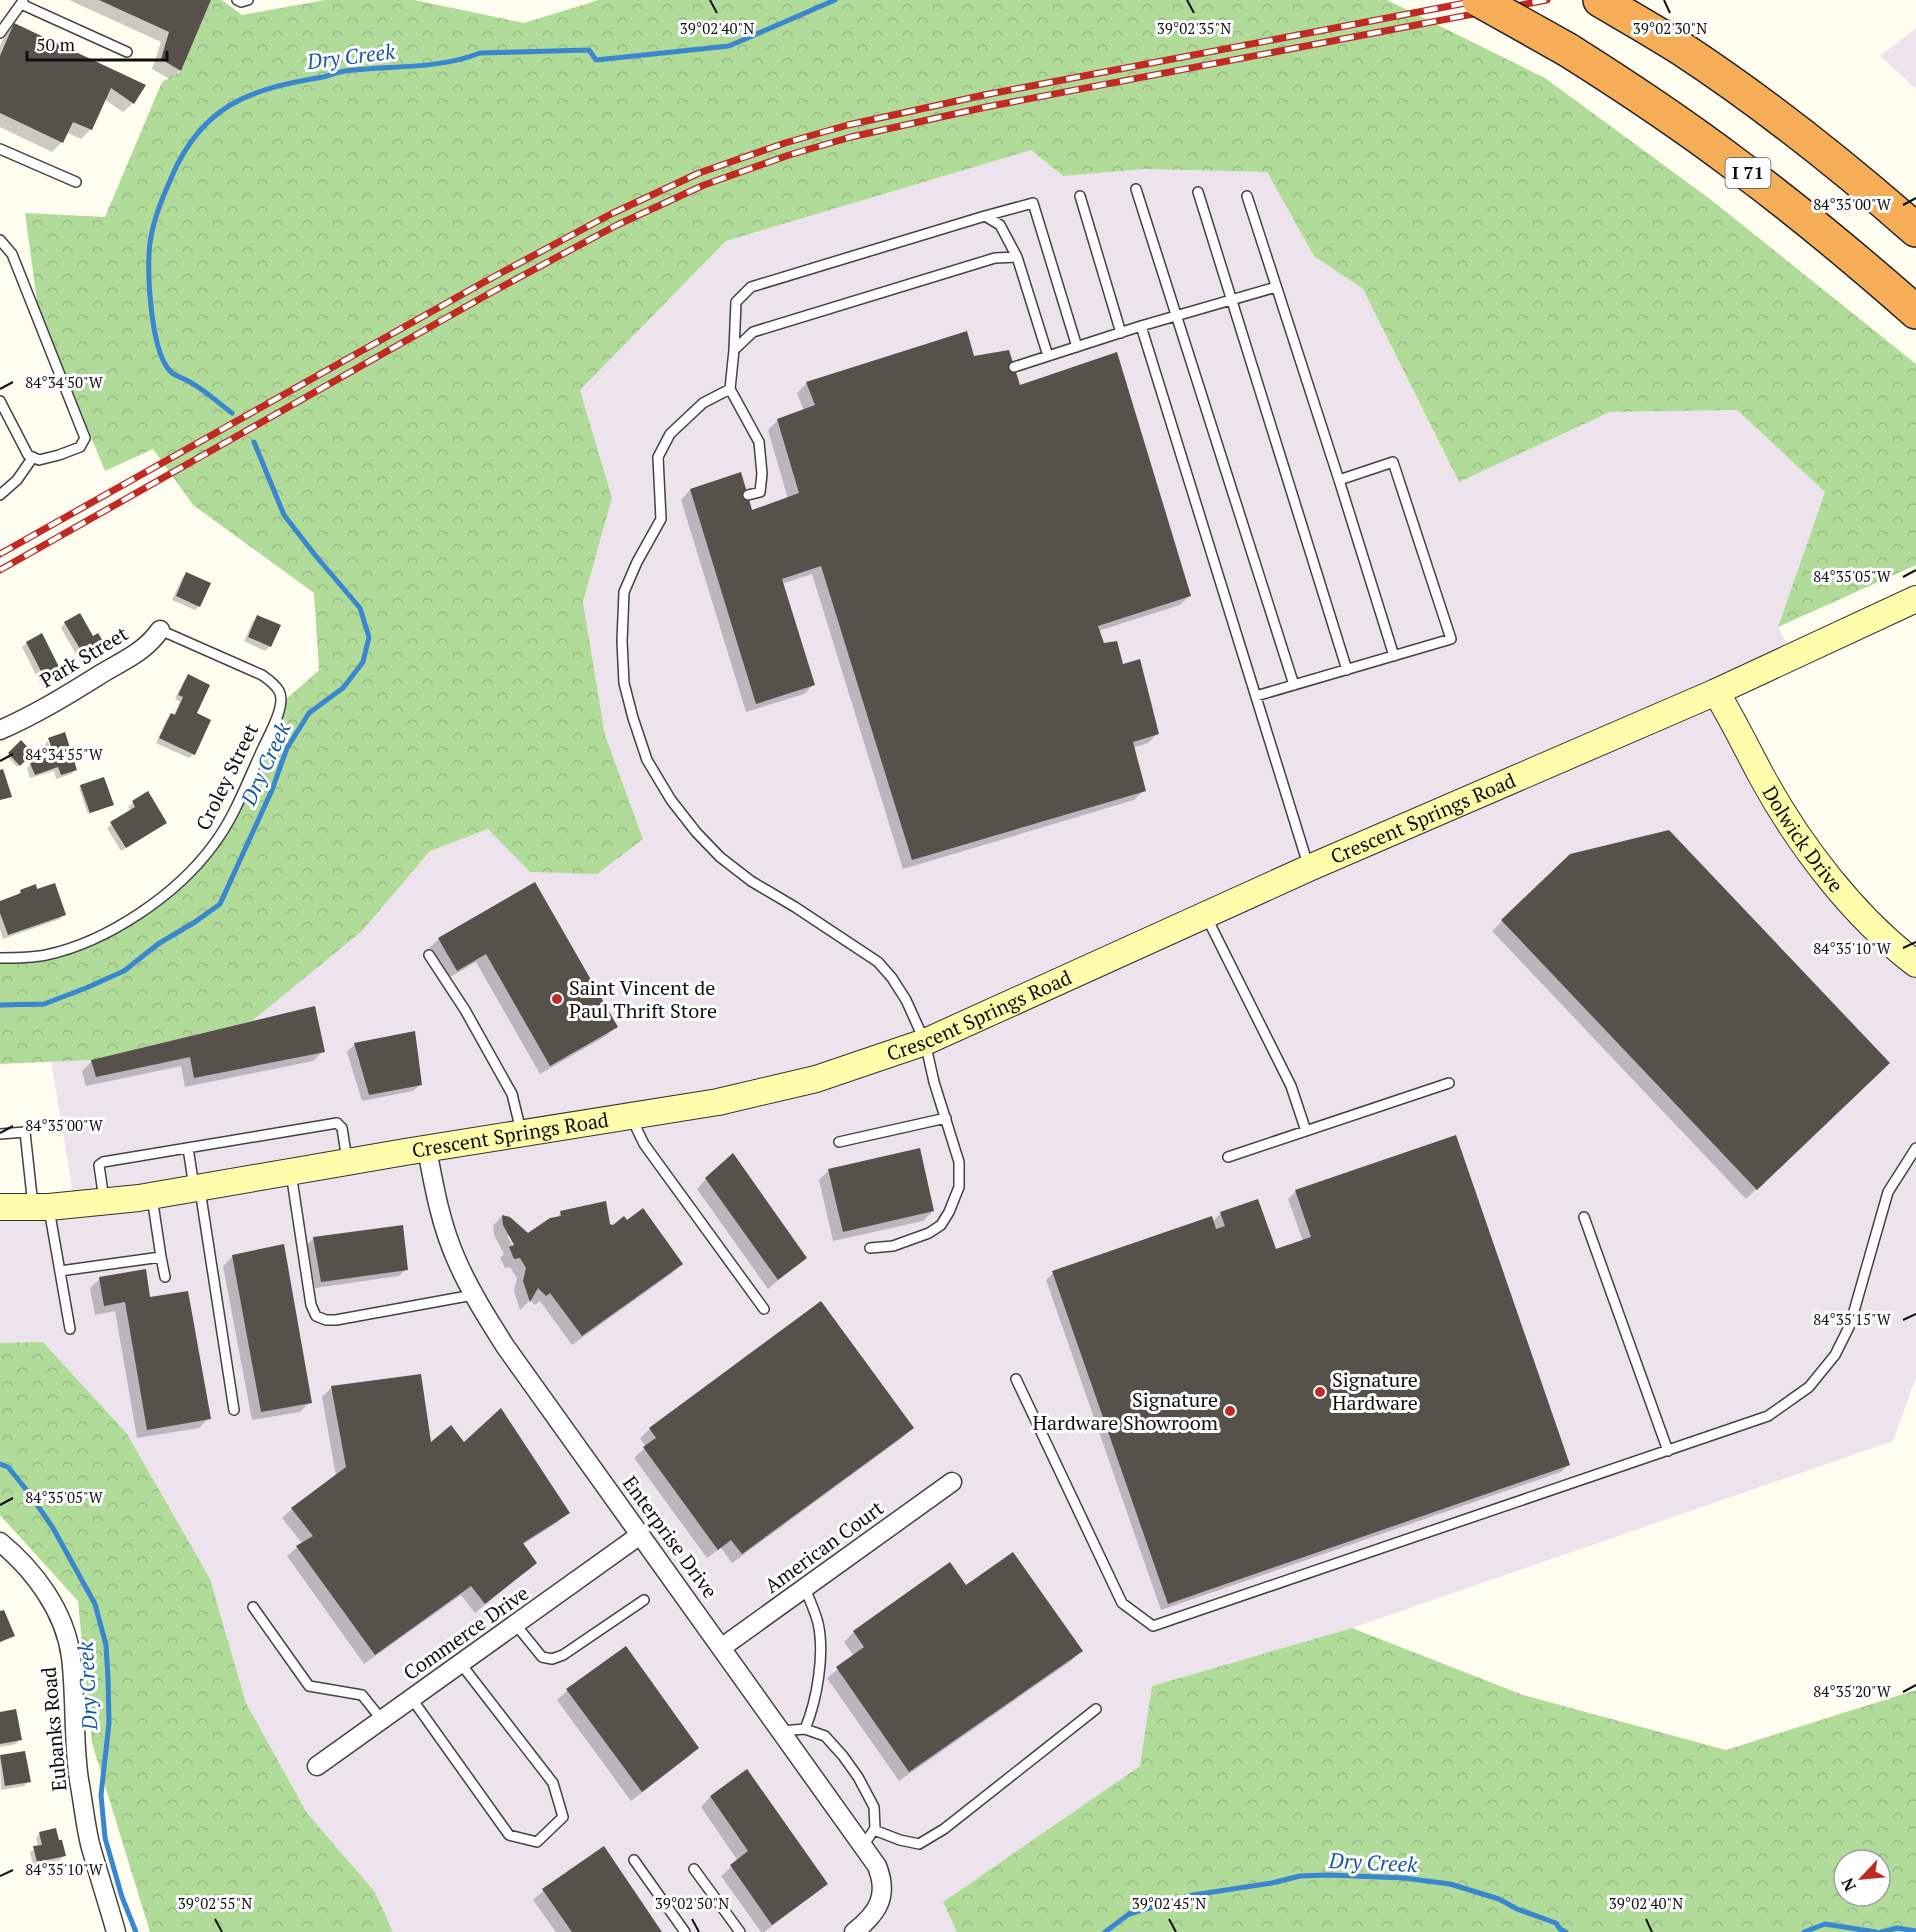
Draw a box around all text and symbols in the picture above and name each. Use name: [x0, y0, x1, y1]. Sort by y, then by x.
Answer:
text: 39°02'40"N: [680, 18, 754, 38]
text: 39°02'35"N: [1157, 18, 1231, 38]
text: 39°02'30"N: [1633, 18, 1707, 38]
scale bar: [27, 24, 166, 62]
text: 50 m: [36, 32, 76, 56]
water label: Dry Creek: [304, 37, 397, 75]
road number: I 71: [1726, 158, 1770, 188]
text: 84°35'00"W: [1813, 194, 1892, 214]
text: 84°34'50"W: [25, 372, 104, 392]
text: 84°35'05"W: [1813, 566, 1892, 586]
street label: Park Street: [35, 619, 133, 693]
water label: Dry Creek: [233, 717, 297, 810]
street label: Croley Street: [189, 718, 264, 835]
text: 84°34'55"W: [25, 744, 104, 764]
street label: Crescent Springs Road: [1326, 766, 1520, 870]
street label: Dolwick Drive: [1757, 781, 1850, 898]
text: 84°35'10"W: [1813, 938, 1892, 958]
street label: Crescent Springs Road: [883, 963, 1075, 1067]
place label: Saint Vincent de Paul Thrift Store: [569, 974, 717, 1024]
marker: Saint Vincent de Paul Thrift Store: [550, 992, 564, 1006]
street label: Crescent Springs Road: [410, 1106, 611, 1164]
text: 84°35'00"W: [25, 1115, 104, 1135]
text: 84°35'15"W: [1813, 1309, 1892, 1329]
place label: Signature Hardware: [1332, 1366, 1418, 1416]
marker: Signature Hardware: [1313, 1385, 1327, 1399]
place label: Signature Hardware Showroom: [1032, 1386, 1218, 1436]
marker: Signature Hardware Showroom: [1223, 1404, 1237, 1418]
street label: Enterprise Drive: [617, 1470, 724, 1603]
text: 84°35'05"W: [25, 1487, 104, 1507]
street label: American Court: [759, 1494, 889, 1599]
street label: Commerce Drive: [398, 1579, 534, 1686]
water label: Dry Creek: [71, 1640, 103, 1732]
street label: Eubanks Road: [35, 1666, 72, 1792]
text: 84°35'20"W: [1813, 1681, 1892, 1701]
water label: Dry Creek: [1327, 1846, 1419, 1878]
north arrow: [1832, 1848, 1892, 1908]
text: 84°35'10"W: [25, 1859, 104, 1879]
text: N: [1836, 1874, 1861, 1895]
text: 39°02'55"N: [178, 1893, 252, 1913]
text: 39°02'50"N: [655, 1893, 729, 1913]
text: 39°02'45"N: [1132, 1893, 1206, 1913]
text: 39°02'40"N: [1609, 1893, 1683, 1913]

